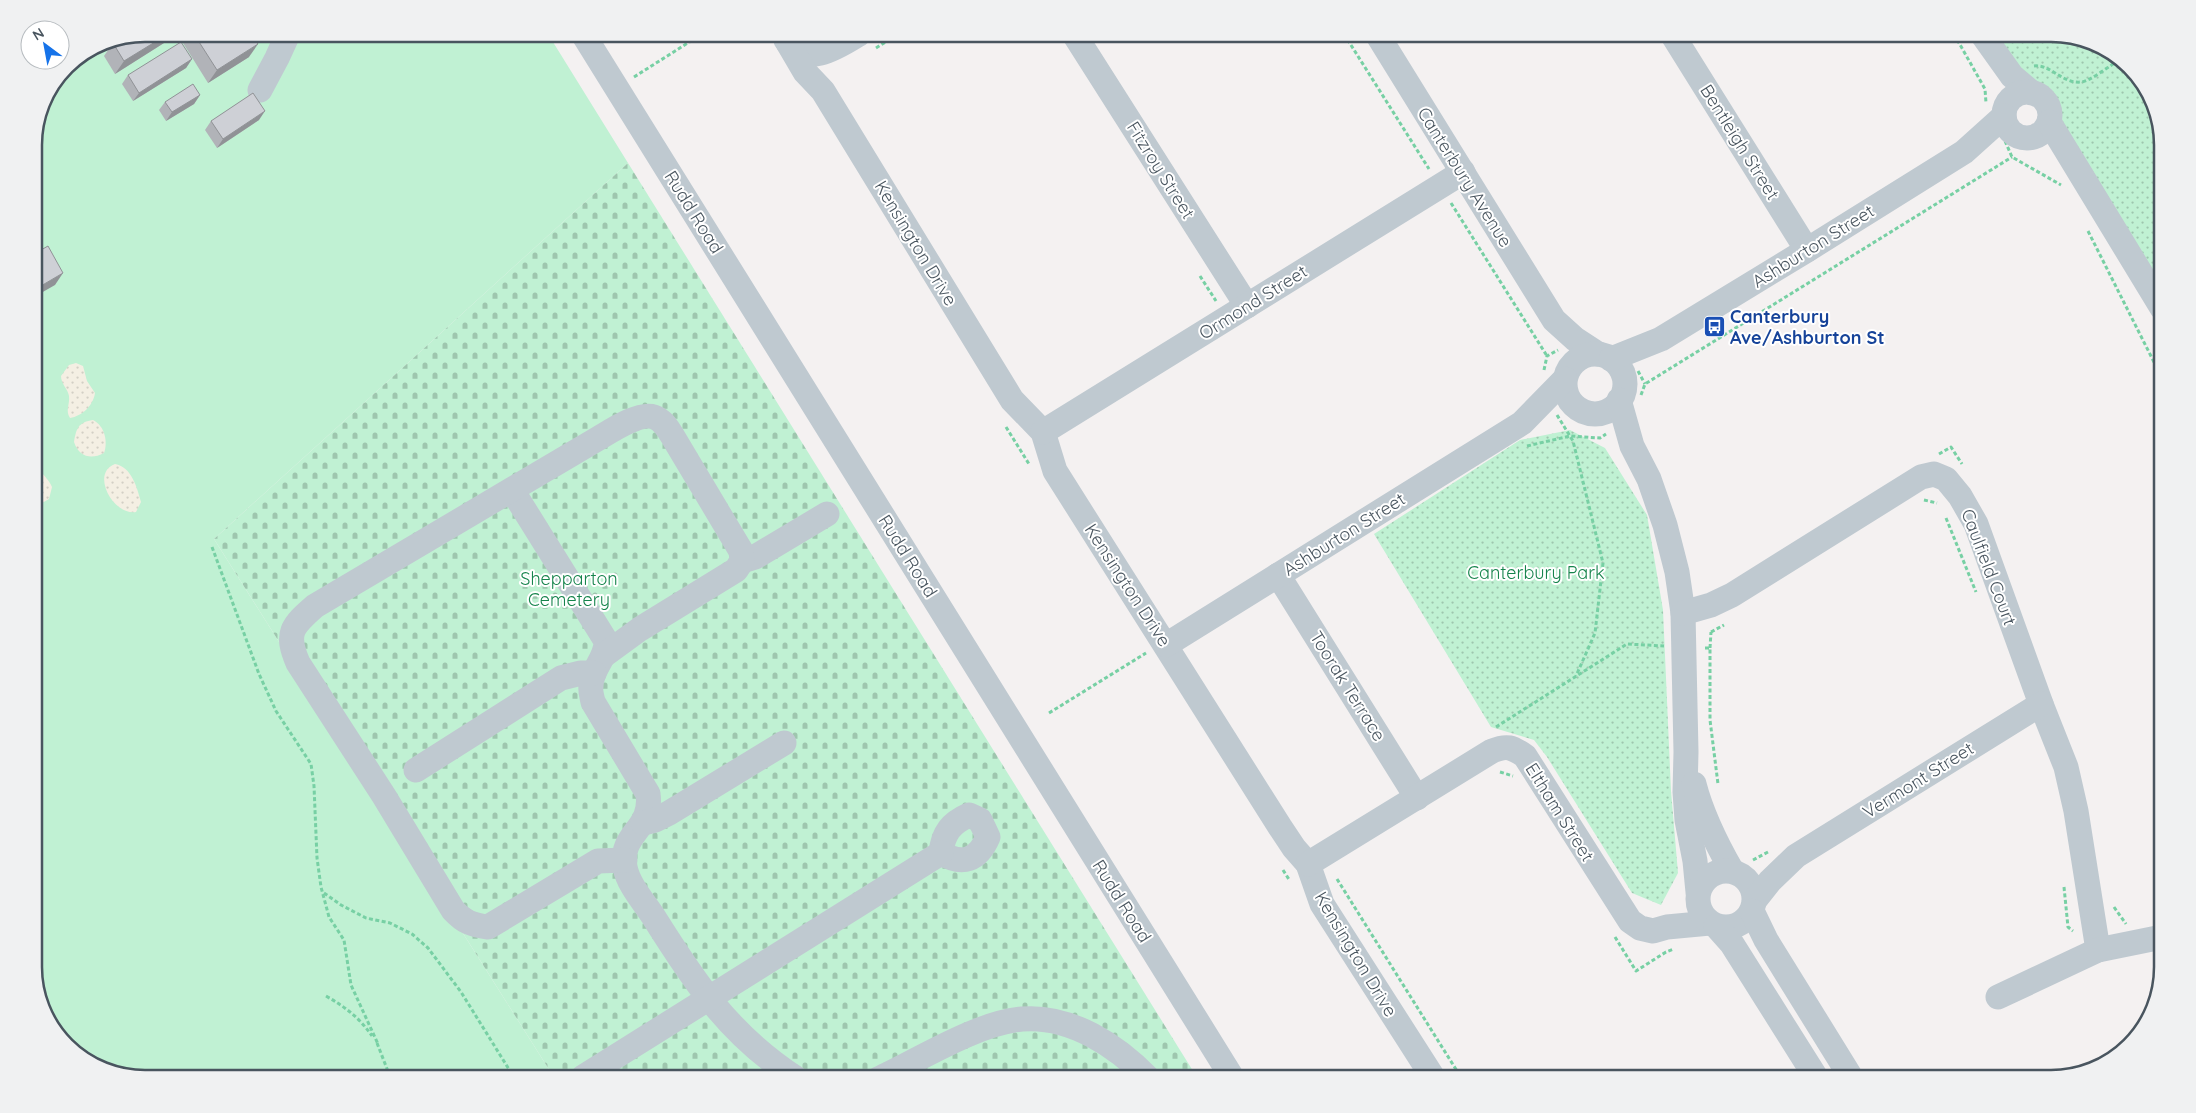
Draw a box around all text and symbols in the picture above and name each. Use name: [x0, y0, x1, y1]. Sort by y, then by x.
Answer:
north arrow: [20, 20, 70, 70]
text: N: [29, 24, 47, 44]
street label: Bentleigh Street: [1695, 80, 1785, 204]
street label: Canterbury Avenue: [1413, 103, 1517, 251]
street label: Fitzroy Street: [1122, 117, 1200, 223]
street label: Rudd Road: [659, 166, 729, 258]
street label: Kensington Drive: [870, 176, 962, 310]
street label: Ashburton Street: [1748, 199, 1878, 293]
street label: Ormond Street: [1195, 260, 1311, 344]
place label: Canterbury Ave/Ashburton St: [1730, 305, 1885, 349]
bus stop icon: Canterbury Ave/Ashburton St: [1702, 314, 1726, 338]
street label: Ashburton Street: [1279, 487, 1409, 581]
street label: Caulfield Court: [1956, 505, 2022, 629]
street label: Rudd Road: [873, 510, 943, 602]
street label: Kensington Drive: [1080, 519, 1176, 651]
park label: Canterbury Park: [1467, 561, 1605, 584]
park label: Shepparton Cemetery: [520, 567, 618, 611]
street label: Toorak Terrace: [1305, 627, 1391, 745]
street label: Vermont Street: [1858, 737, 1978, 823]
street label: Eltham Street: [1521, 758, 1599, 866]
street label: Rudd Road: [1087, 855, 1157, 947]
street label: Kensington Drive: [1310, 887, 1402, 1021]

